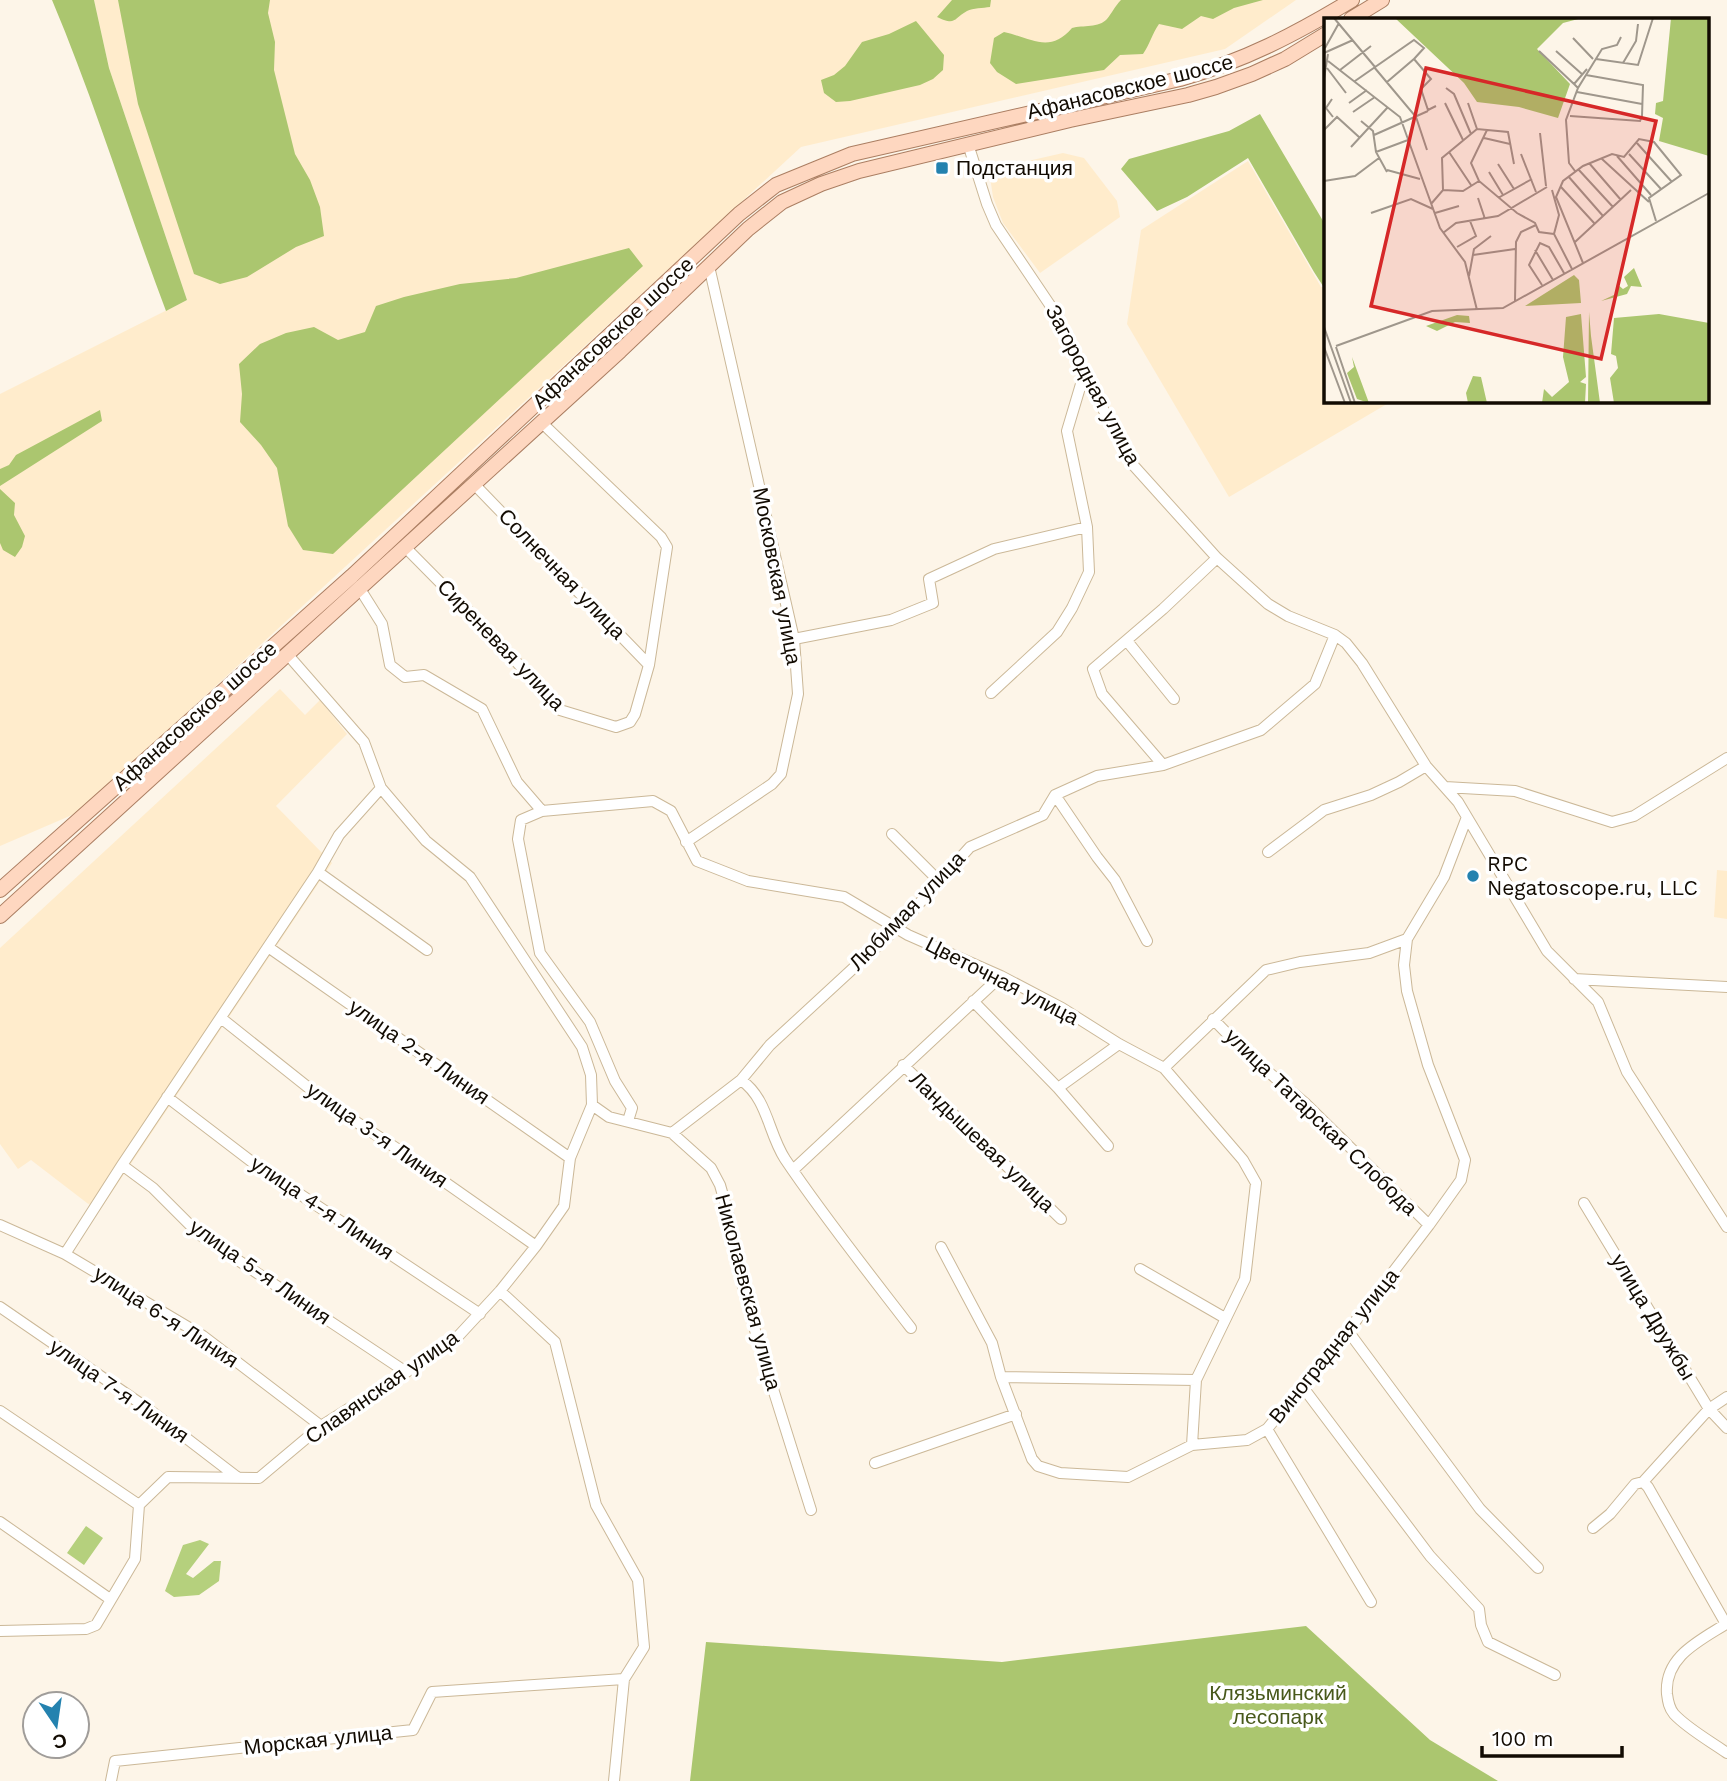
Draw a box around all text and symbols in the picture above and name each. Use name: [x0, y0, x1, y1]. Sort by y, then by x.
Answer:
inset map: [1324, 18, 1710, 402]
street label: Афанасовское шоссе: [1024, 49, 1235, 124]
place label: Подстанция: [956, 155, 1073, 180]
marker: Подстанция: [934, 160, 950, 176]
street label: Афанасовское шоссе: [527, 251, 699, 414]
street label: Загородная улица: [1041, 300, 1146, 469]
street label: Московская улица: [748, 485, 807, 667]
street label: Солнечная улица: [494, 503, 631, 644]
street label: Сиреневая улица: [432, 574, 570, 716]
street label: Афанасовское шоссе: [108, 636, 282, 796]
street label: Любимая улица: [844, 846, 970, 975]
place label: RPC Negatoscope.ru, LLC: [1487, 851, 1698, 900]
marker: RPC Negatoscope.ru, LLC: [1465, 868, 1481, 884]
street label: Цветочная улица: [921, 931, 1083, 1030]
street label: улица 2-я Линия: [344, 994, 495, 1109]
street label: улица Татарская Слобода: [1220, 1023, 1423, 1220]
street label: Ландышевая улица: [905, 1066, 1060, 1217]
street label: улица 3-я Линия: [302, 1077, 453, 1193]
street label: улица 4-я Линия: [246, 1150, 399, 1265]
street label: Николаевская улица: [710, 1191, 787, 1393]
street label: улица 5-я Линия: [185, 1214, 336, 1330]
street label: улица Дружбы: [1606, 1249, 1701, 1384]
street label: улица 6-я Линия: [89, 1261, 243, 1373]
street label: Виноградная улица: [1264, 1263, 1404, 1428]
street label: Славянская улица: [300, 1324, 463, 1449]
street label: улица 7-я Линия: [45, 1333, 194, 1448]
park label: Клязьминский лесопарк: [1209, 1680, 1347, 1729]
north arrow: [21, 1690, 91, 1760]
scale bar: [1482, 1714, 1622, 1758]
street label: Морская улица: [242, 1719, 394, 1760]
text: 100 m: [1492, 1726, 1554, 1751]
text: С: [50, 1728, 69, 1754]

